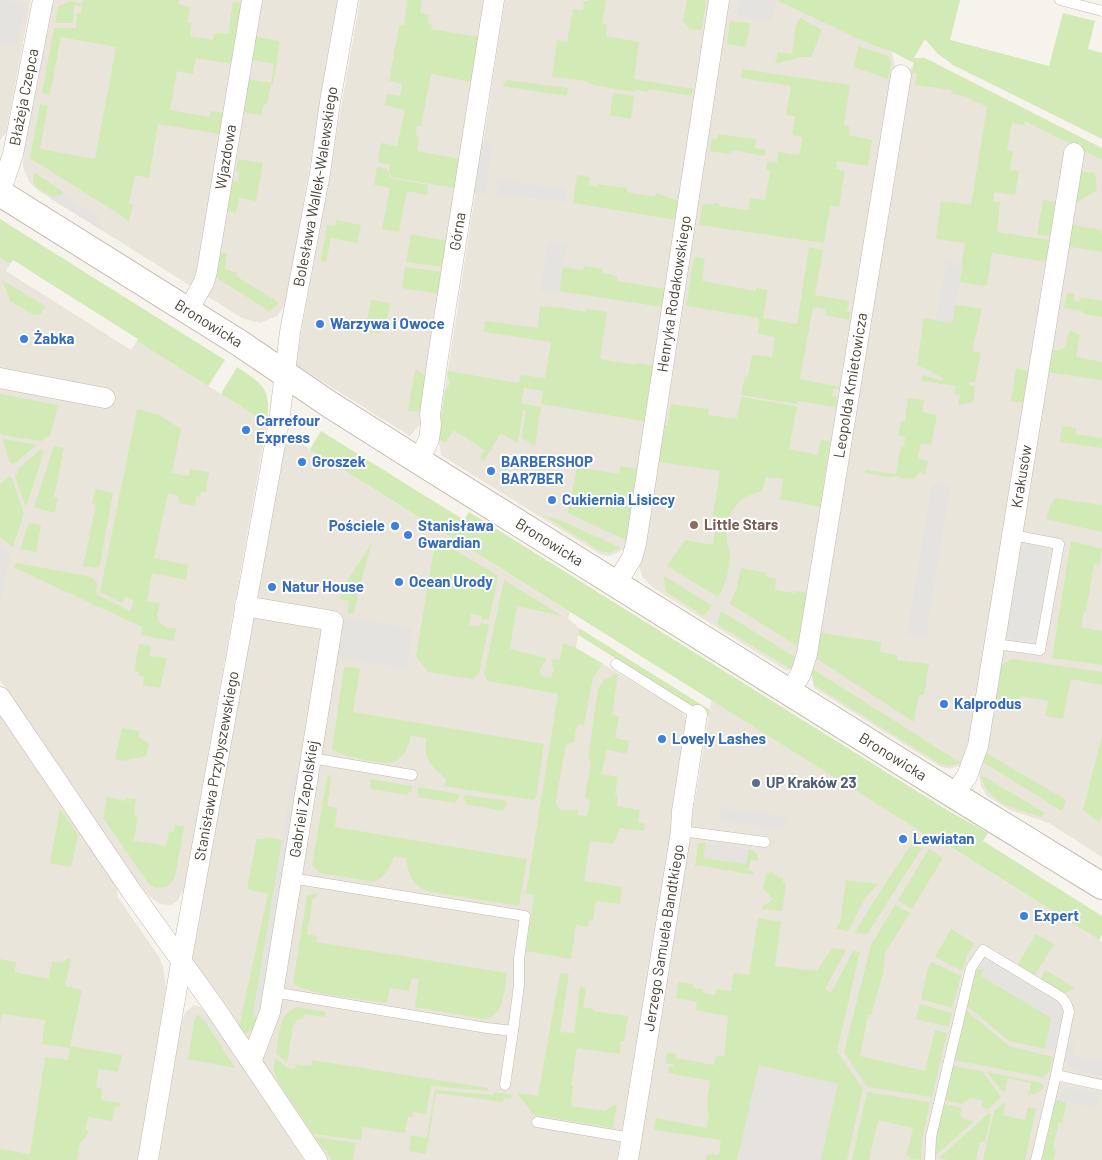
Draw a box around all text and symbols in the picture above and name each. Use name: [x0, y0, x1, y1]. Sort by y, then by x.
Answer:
street label: Błażeja Czepca: [5, 47, 41, 147]
street label: Bolesława Wallek-Walewskiego: [289, 85, 341, 288]
street label: Wjazdowa: [211, 123, 239, 191]
street label: Górna: [445, 211, 469, 252]
street label: Henryka Rodakowskiego: [652, 214, 694, 373]
street label: Bronowicka: [172, 295, 246, 351]
street label: Leopolda Kmietowicza: [829, 311, 870, 459]
place label: Warzywa i Owoce: [330, 314, 445, 332]
marker: Warzywa i Owoce: [314, 318, 326, 330]
place label: Żabka: [34, 329, 74, 347]
marker: Żabka: [18, 333, 30, 345]
place label: Carrefour Express: [256, 411, 320, 446]
marker: Carrefour Express: [240, 424, 252, 436]
street label: Krakusów: [1007, 443, 1035, 509]
place label: Groszek: [312, 452, 366, 470]
place label: BARBERSHOP BAR7BER: [501, 452, 593, 487]
marker: Groszek: [296, 456, 308, 468]
marker: BARBERSHOP BAR7BER: [485, 465, 497, 477]
place label: Cukiernia Lisiccy: [562, 490, 676, 508]
marker: Cukiernia Lisiccy: [546, 494, 558, 506]
street label: Bronowicka: [513, 514, 587, 569]
place label: Little Stars: [704, 515, 779, 533]
place label: Pościele: [329, 516, 385, 534]
place label: Stanisława Gwardian: [418, 516, 494, 551]
marker: Little Stars: [688, 519, 700, 531]
marker: Pościele: [389, 520, 401, 532]
marker: Stanisława Gwardian: [402, 529, 414, 541]
place label: Ocean Urody: [409, 572, 493, 590]
marker: Ocean Urody: [393, 576, 405, 588]
place label: Natur House: [282, 577, 364, 595]
marker: Natur House: [266, 581, 278, 593]
street label: Stanisława Przybyszewskiego: [190, 669, 242, 862]
place label: Kalprodus: [954, 694, 1022, 712]
marker: Kalprodus: [938, 698, 950, 710]
street label: Bronowicka: [856, 728, 931, 784]
place label: Lovely Lashes: [672, 729, 767, 747]
marker: Lovely Lashes: [656, 733, 668, 745]
street label: Gabrieli Zapolskiej: [285, 739, 321, 859]
place label: UP Kraków 23: [766, 773, 857, 791]
marker: UP Kraków 23: [750, 777, 762, 789]
place label: Lewiatan: [913, 829, 975, 847]
marker: Lewiatan: [897, 833, 909, 845]
street label: Jerzego Samuela Bandtkiego: [639, 843, 687, 1033]
place label: Expert: [1034, 906, 1079, 924]
marker: Expert: [1018, 910, 1030, 922]

